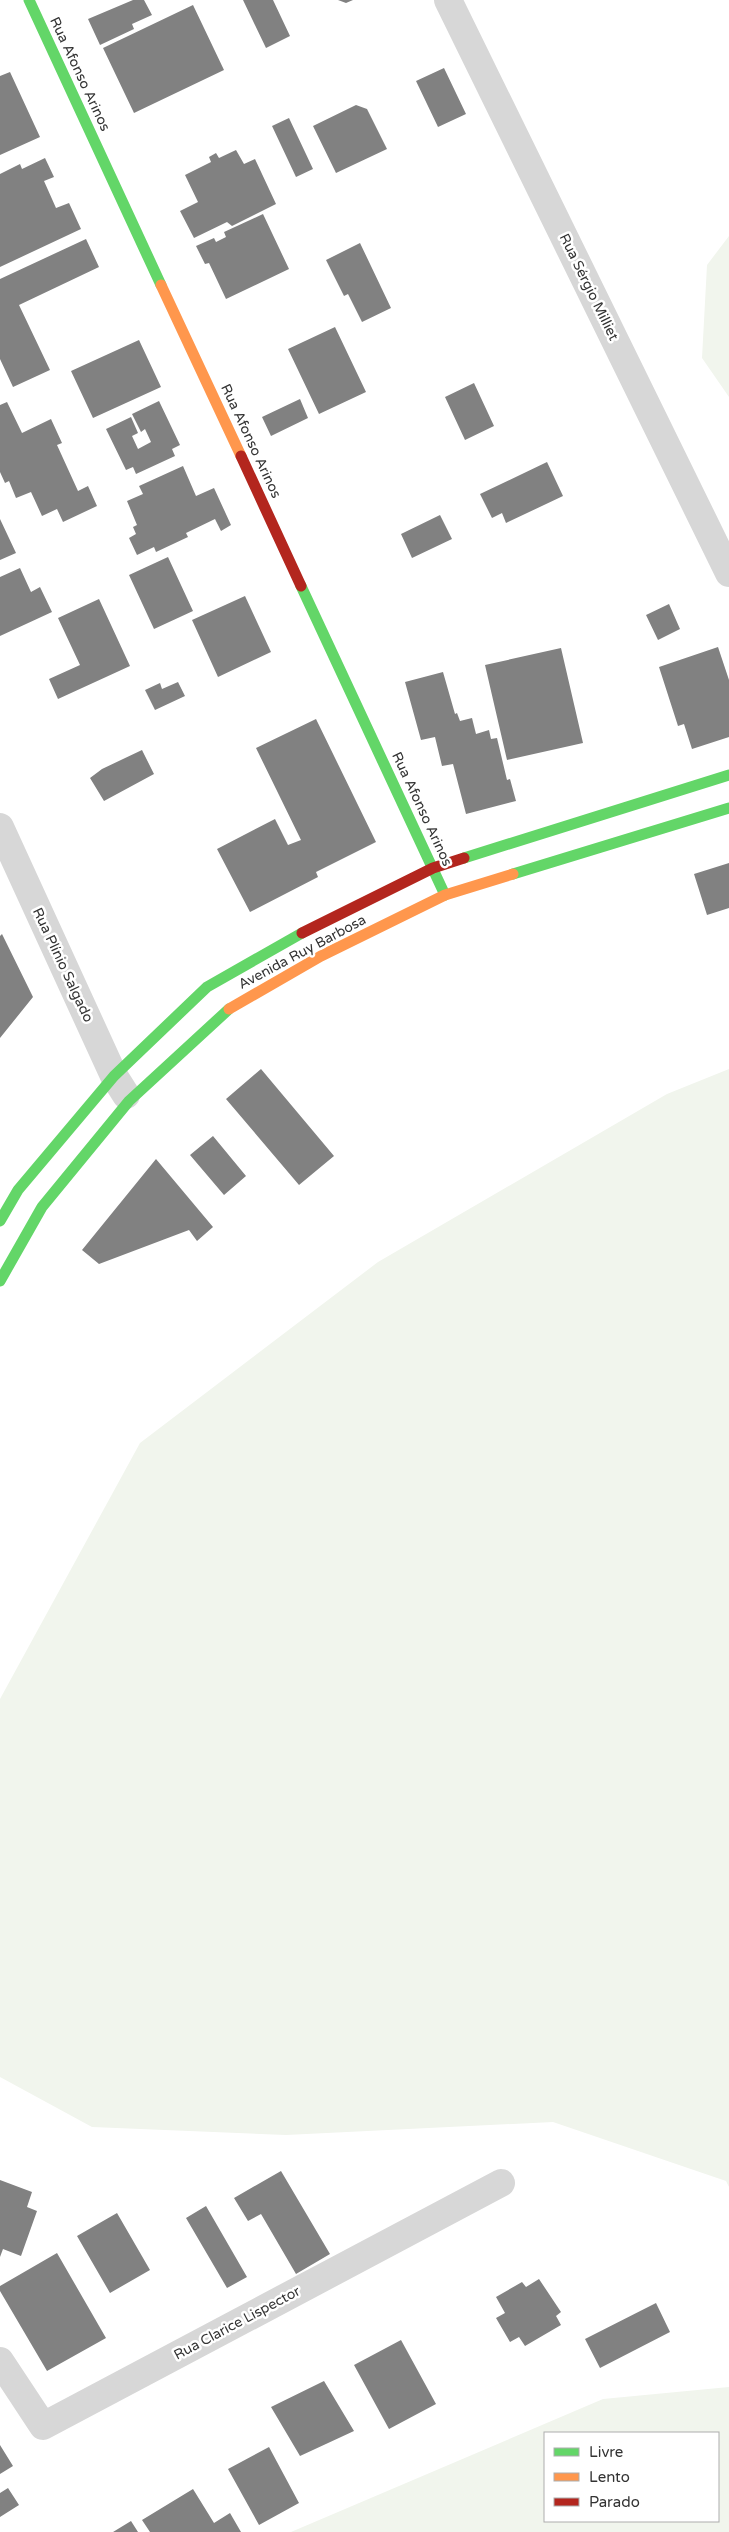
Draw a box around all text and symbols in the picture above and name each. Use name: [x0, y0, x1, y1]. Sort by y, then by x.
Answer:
street label: Rua Afonso Arinos: [46, 14, 114, 134]
street label: Rua Sérgio Milliet: [556, 231, 623, 344]
street label: Rua Afonso Arinos: [217, 381, 285, 501]
street label: Rua Afonso Arinos: [388, 749, 456, 869]
street label: Rua Plínio Salgado: [29, 905, 97, 1025]
street label: Avenida Ruy Barbosa: [235, 911, 369, 993]
street label: Rua Clarice Lispector: [171, 2282, 304, 2363]
legend: [544, 2432, 719, 2522]
text: Livre: [589, 2443, 623, 2461]
text: Lento: [589, 2468, 630, 2486]
text: Parado: [589, 2493, 640, 2511]

